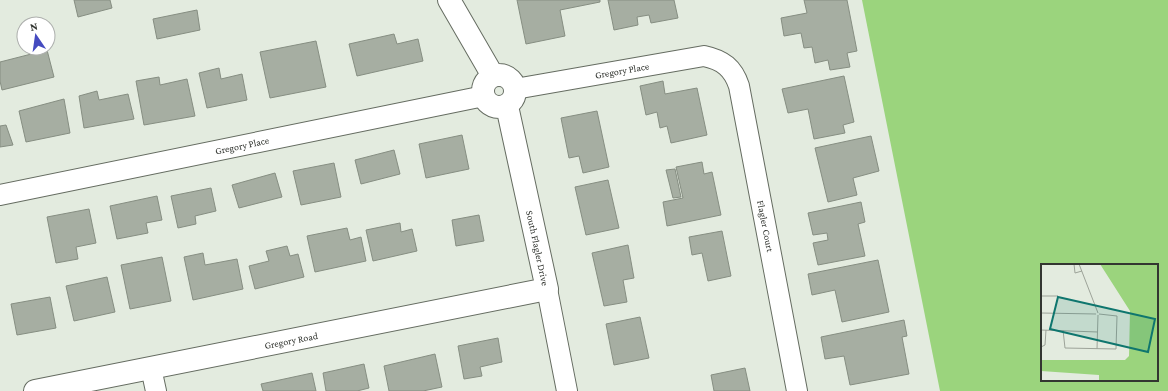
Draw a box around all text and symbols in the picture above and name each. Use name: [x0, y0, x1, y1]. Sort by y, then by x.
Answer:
north arrow: [16, 16, 56, 56]
text: N: [29, 19, 39, 33]
street label: Gregory Place: [594, 60, 651, 81]
street label: Gregory Place: [214, 134, 271, 157]
street label: Flagler Court: [755, 199, 776, 254]
street label: South Flagler Drive: [524, 209, 551, 287]
inset map: [1041, 264, 1158, 381]
street label: Gregory Road: [263, 330, 319, 351]

